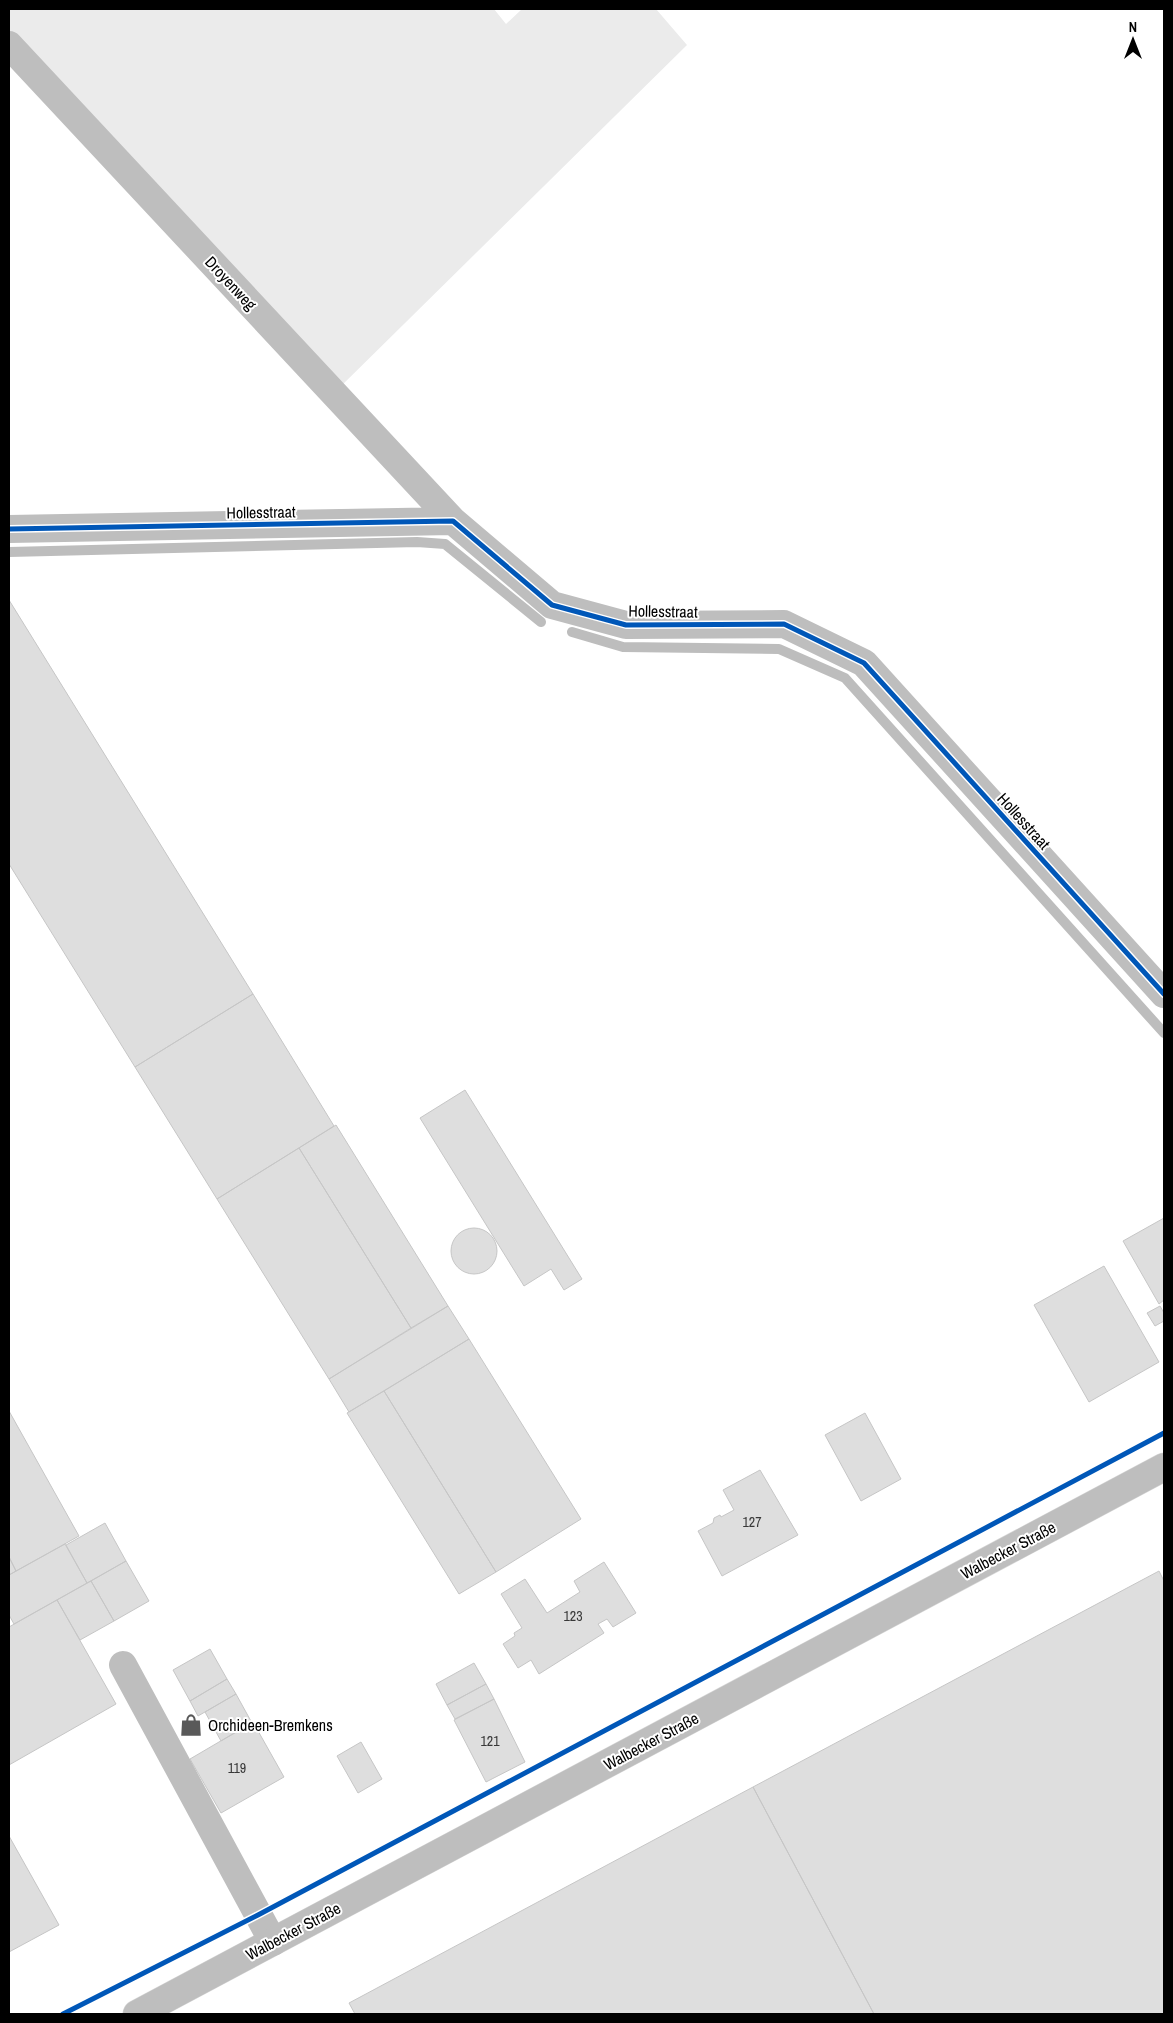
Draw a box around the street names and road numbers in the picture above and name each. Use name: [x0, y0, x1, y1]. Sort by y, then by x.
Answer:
street label: Droyenweg: [200, 251, 262, 315]
street label: Hollesstraat: [226, 500, 296, 524]
street label: Hollesstraat: [628, 599, 698, 623]
street label: Hollesstraat: [993, 788, 1056, 854]
street label: Walbecker Straße: [957, 1516, 1059, 1584]
street label: Walbecker Straße: [600, 1707, 702, 1775]
street label: Walbecker Straße: [242, 1897, 344, 1965]

